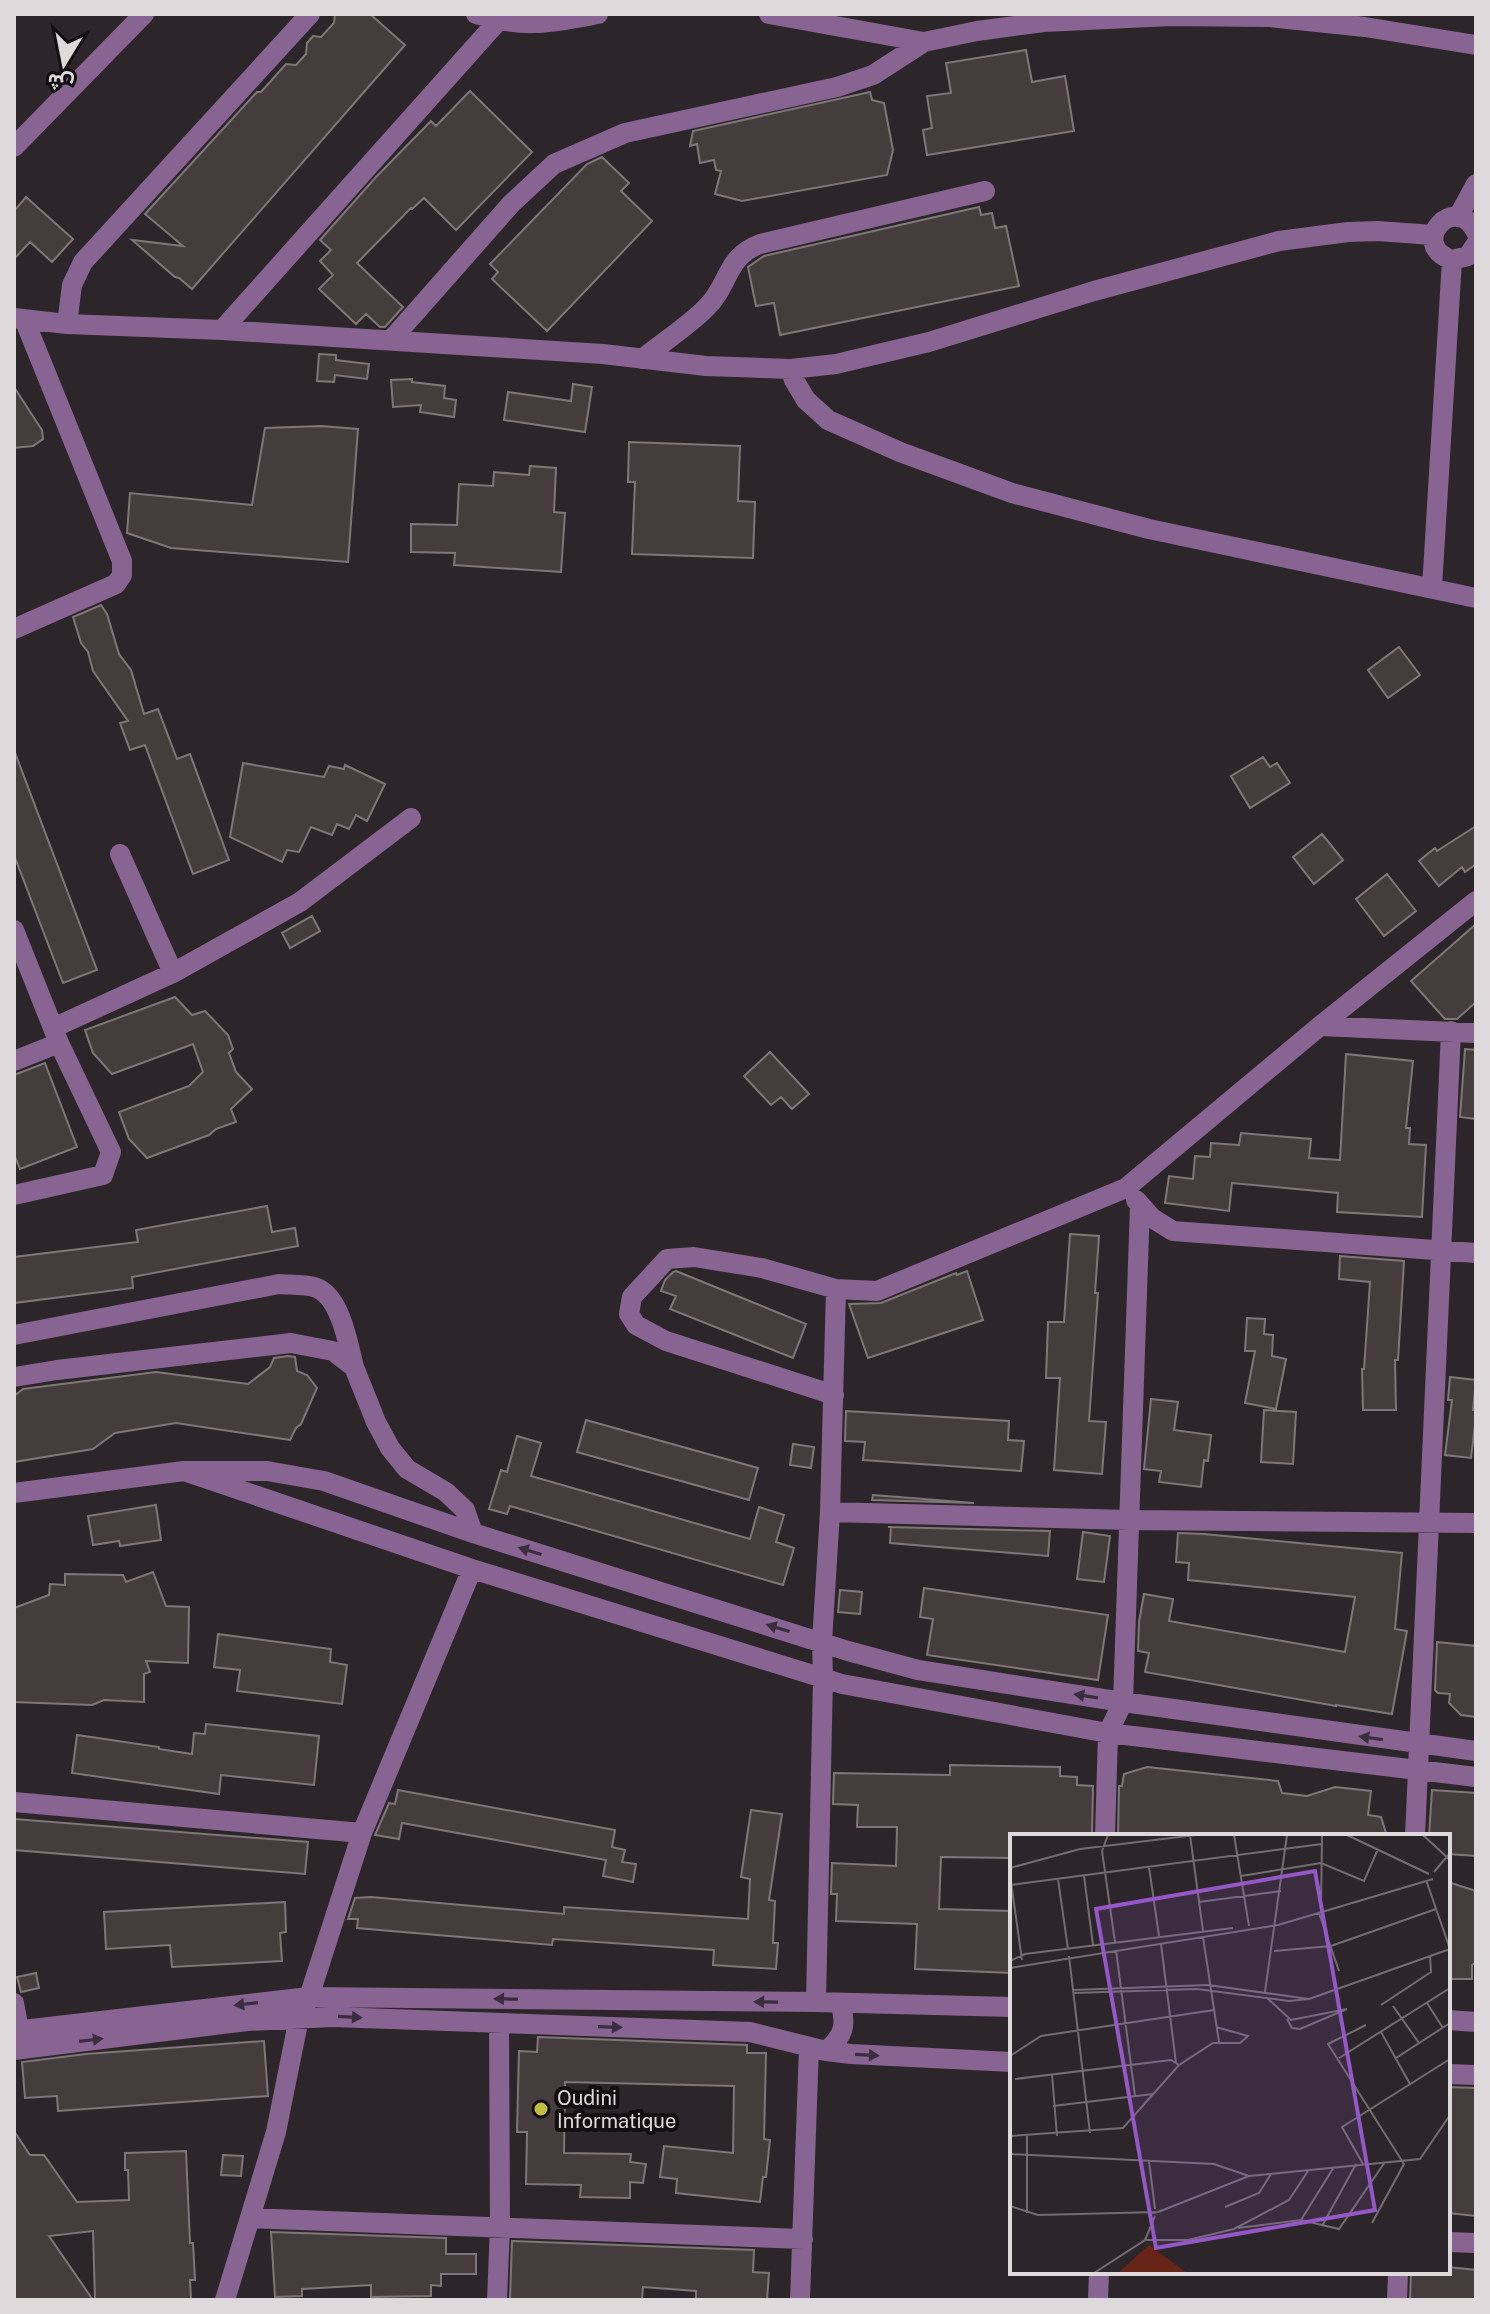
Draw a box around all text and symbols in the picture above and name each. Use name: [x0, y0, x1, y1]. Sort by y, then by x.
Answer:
north arrow: [24, 24, 104, 104]
text: ش: [45, 68, 76, 99]
one-way arrow: [518, 1544, 542, 1557]
one-way arrow: [766, 1621, 790, 1634]
one-way arrow: [1073, 1690, 1098, 1702]
one-way arrow: [1358, 1731, 1383, 1744]
inset map: [1010, 1834, 1450, 2274]
one-way arrow: [493, 1993, 518, 2005]
one-way arrow: [753, 1996, 778, 2008]
one-way arrow: [234, 1998, 259, 2011]
one-way arrow: [338, 2011, 363, 2024]
one-way arrow: [598, 2021, 623, 2034]
one-way arrow: [79, 2034, 104, 2047]
one-way arrow: [855, 2049, 880, 2062]
place label: Oudini Informatique: [557, 2086, 676, 2133]
marker: Oudini Informatique: [532, 2100, 550, 2118]

